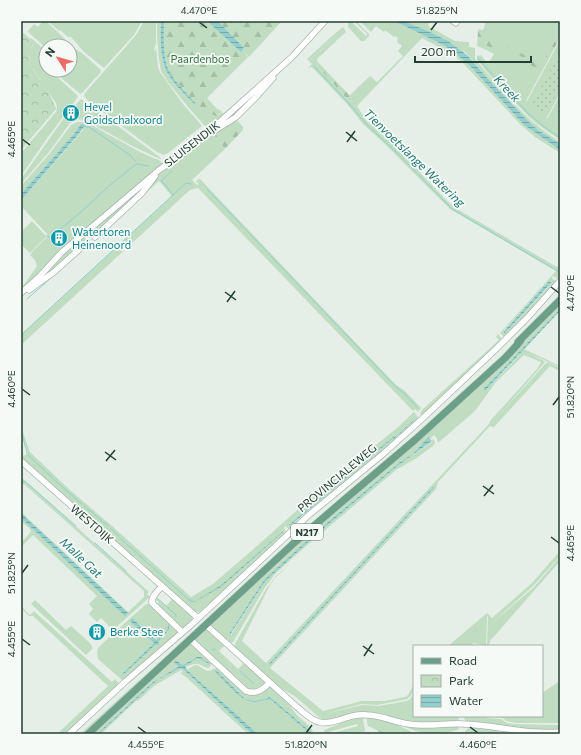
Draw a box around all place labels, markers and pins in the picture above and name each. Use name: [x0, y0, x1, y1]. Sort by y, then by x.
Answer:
place label: Hevel Goidschalxoord: [84, 100, 162, 126]
building icon: Hevel Goidschalxoord: [61, 103, 81, 123]
place label: Watertoren Heinenoord: [72, 225, 131, 251]
building icon: Watertoren Heinenoord: [49, 228, 69, 248]
building icon: Berke Stee: [87, 622, 107, 642]
place label: Berke Stee: [110, 625, 163, 638]

